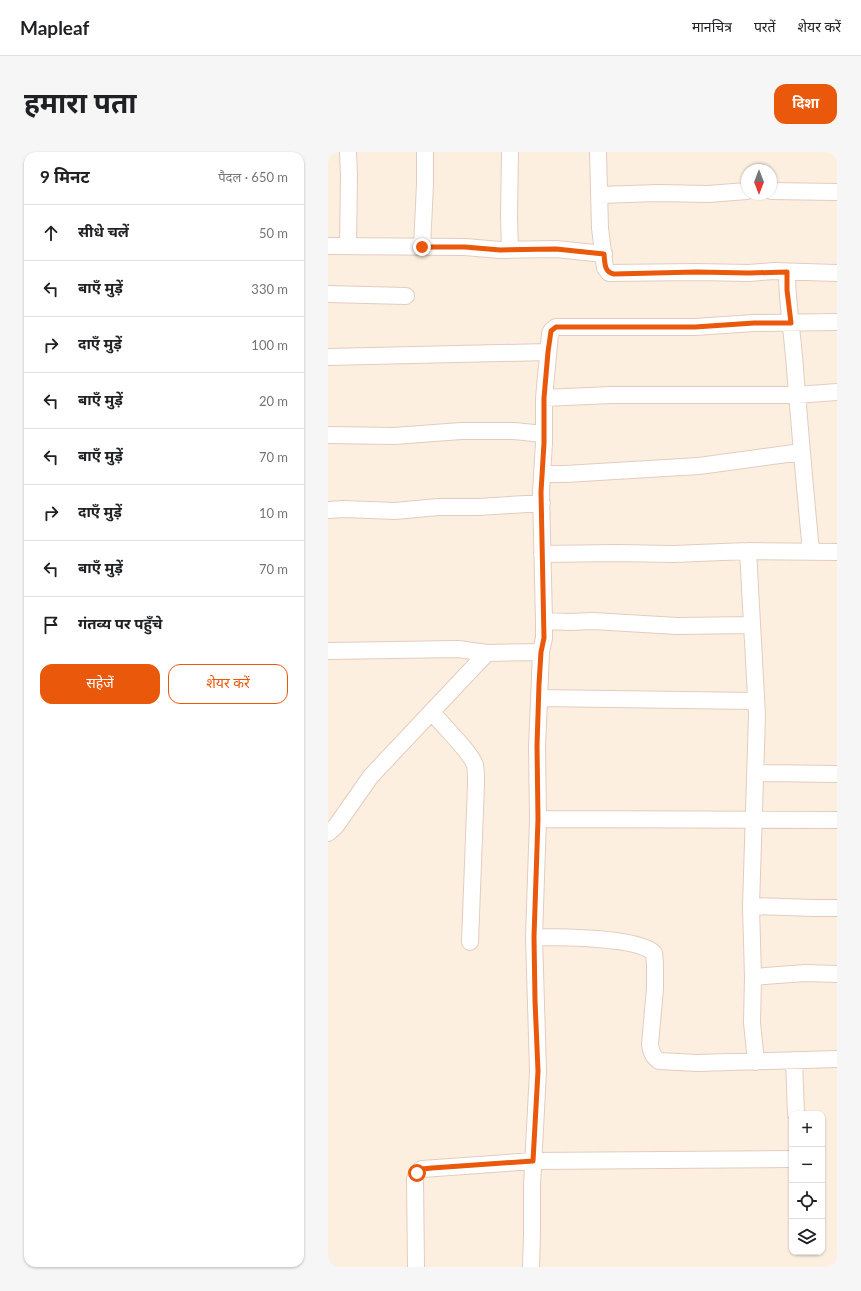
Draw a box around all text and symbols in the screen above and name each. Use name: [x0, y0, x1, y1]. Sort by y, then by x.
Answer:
text: Mapleaf: [20, 16, 89, 39]
text: मानचित्र: [692, 18, 732, 35]
text: परतें: [754, 18, 776, 35]
text: शेयर करें: [798, 18, 841, 35]
button: दिशा: [774, 84, 837, 124]
text: हमारा पता: [24, 85, 137, 119]
north arrow: [741, 164, 777, 200]
text: 9 मिनट: [40, 166, 90, 187]
text: पैदल · 650 m: [218, 169, 288, 185]
icon: ahead: [40, 222, 62, 244]
text: सीधे चलें: [78, 222, 129, 240]
text: 50 m: [259, 225, 288, 241]
route end: [413, 238, 431, 256]
icon: left: [40, 278, 62, 300]
text: बाएँ मुड़ें: [78, 278, 123, 296]
text: 330 m: [251, 281, 288, 297]
icon: right: [40, 334, 62, 356]
text: दाएँ मुड़ें: [78, 334, 122, 352]
text: 100 m: [251, 337, 288, 353]
icon: left: [40, 390, 62, 412]
text: बाएँ मुड़ें: [78, 390, 123, 408]
text: 20 m: [259, 393, 288, 409]
icon: left: [40, 446, 62, 468]
text: बाएँ मुड़ें: [78, 446, 123, 464]
text: 70 m: [259, 449, 288, 465]
icon: right: [40, 502, 62, 524]
text: दाएँ मुड़ें: [78, 502, 122, 520]
text: 10 m: [259, 505, 288, 521]
icon: left: [40, 558, 62, 580]
text: बाएँ मुड़ें: [78, 558, 123, 576]
text: 70 m: [259, 561, 288, 577]
icon: arrive: [40, 614, 62, 636]
text: गंतव्य पर पहुँचे: [78, 614, 162, 632]
button: सहेजें: [40, 664, 160, 704]
button: शेयर करें: [168, 664, 288, 704]
map controls: [789, 1111, 825, 1255]
button: +: [789, 1111, 825, 1147]
button: −: [789, 1147, 825, 1183]
route start: [408, 1164, 426, 1182]
button: locate: [789, 1183, 825, 1219]
button: layers: [789, 1219, 825, 1255]

